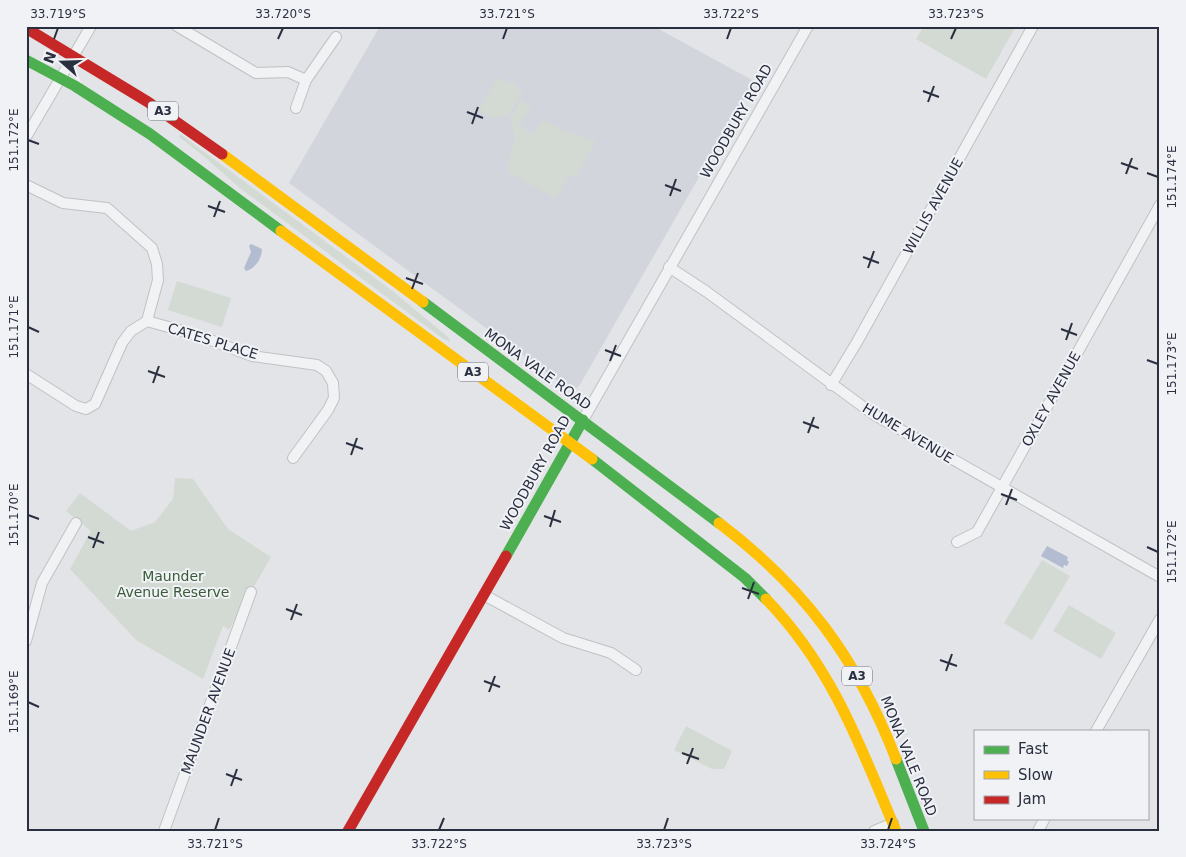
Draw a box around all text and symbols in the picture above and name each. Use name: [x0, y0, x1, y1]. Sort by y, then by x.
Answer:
text: 33.719°S: [30, 7, 86, 21]
text: 33.720°S: [255, 7, 311, 21]
text: 33.721°S: [479, 7, 535, 21]
text: 33.722°S: [703, 7, 759, 21]
text: 33.723°S: [928, 7, 984, 21]
north arrow: [38, 38, 88, 88]
text: N: [40, 49, 59, 66]
street label: WOODBURY ROAD: [697, 61, 775, 181]
road number: A3: [148, 102, 178, 120]
text: 151.172°E: [7, 108, 21, 172]
text: 151.174°E: [1165, 145, 1179, 209]
street label: WILLIS AVENUE: [900, 155, 966, 257]
text: 151.171°E: [7, 295, 21, 359]
street label: CATES PLACE: [166, 320, 260, 362]
street label: MONA VALE ROAD: [482, 325, 594, 413]
text: 151.173°E: [1165, 332, 1179, 396]
street label: OXLEY AVENUE: [1018, 349, 1084, 449]
road number: A3: [458, 362, 488, 382]
street label: HUME AVENUE: [860, 400, 956, 466]
street label: WOODBURY ROAD: [497, 413, 573, 533]
text: 151.170°E: [7, 483, 21, 547]
text: 151.172°E: [1165, 520, 1179, 584]
park label: Maunder Avenue Reserve: [117, 568, 229, 600]
street label: MAUNDER AVENUE: [178, 646, 238, 776]
road number: A3: [842, 666, 872, 686]
text: 151.169°E: [7, 670, 21, 734]
street label: MONA VALE ROAD: [878, 694, 940, 818]
legend: [974, 730, 1148, 820]
text: Fast: [1018, 740, 1048, 758]
text: Slow: [1018, 766, 1053, 784]
text: Jam: [1017, 790, 1046, 808]
text: 33.721°S: [187, 837, 243, 851]
text: 33.722°S: [411, 837, 467, 851]
text: 33.723°S: [636, 837, 692, 851]
text: 33.724°S: [860, 837, 916, 851]

